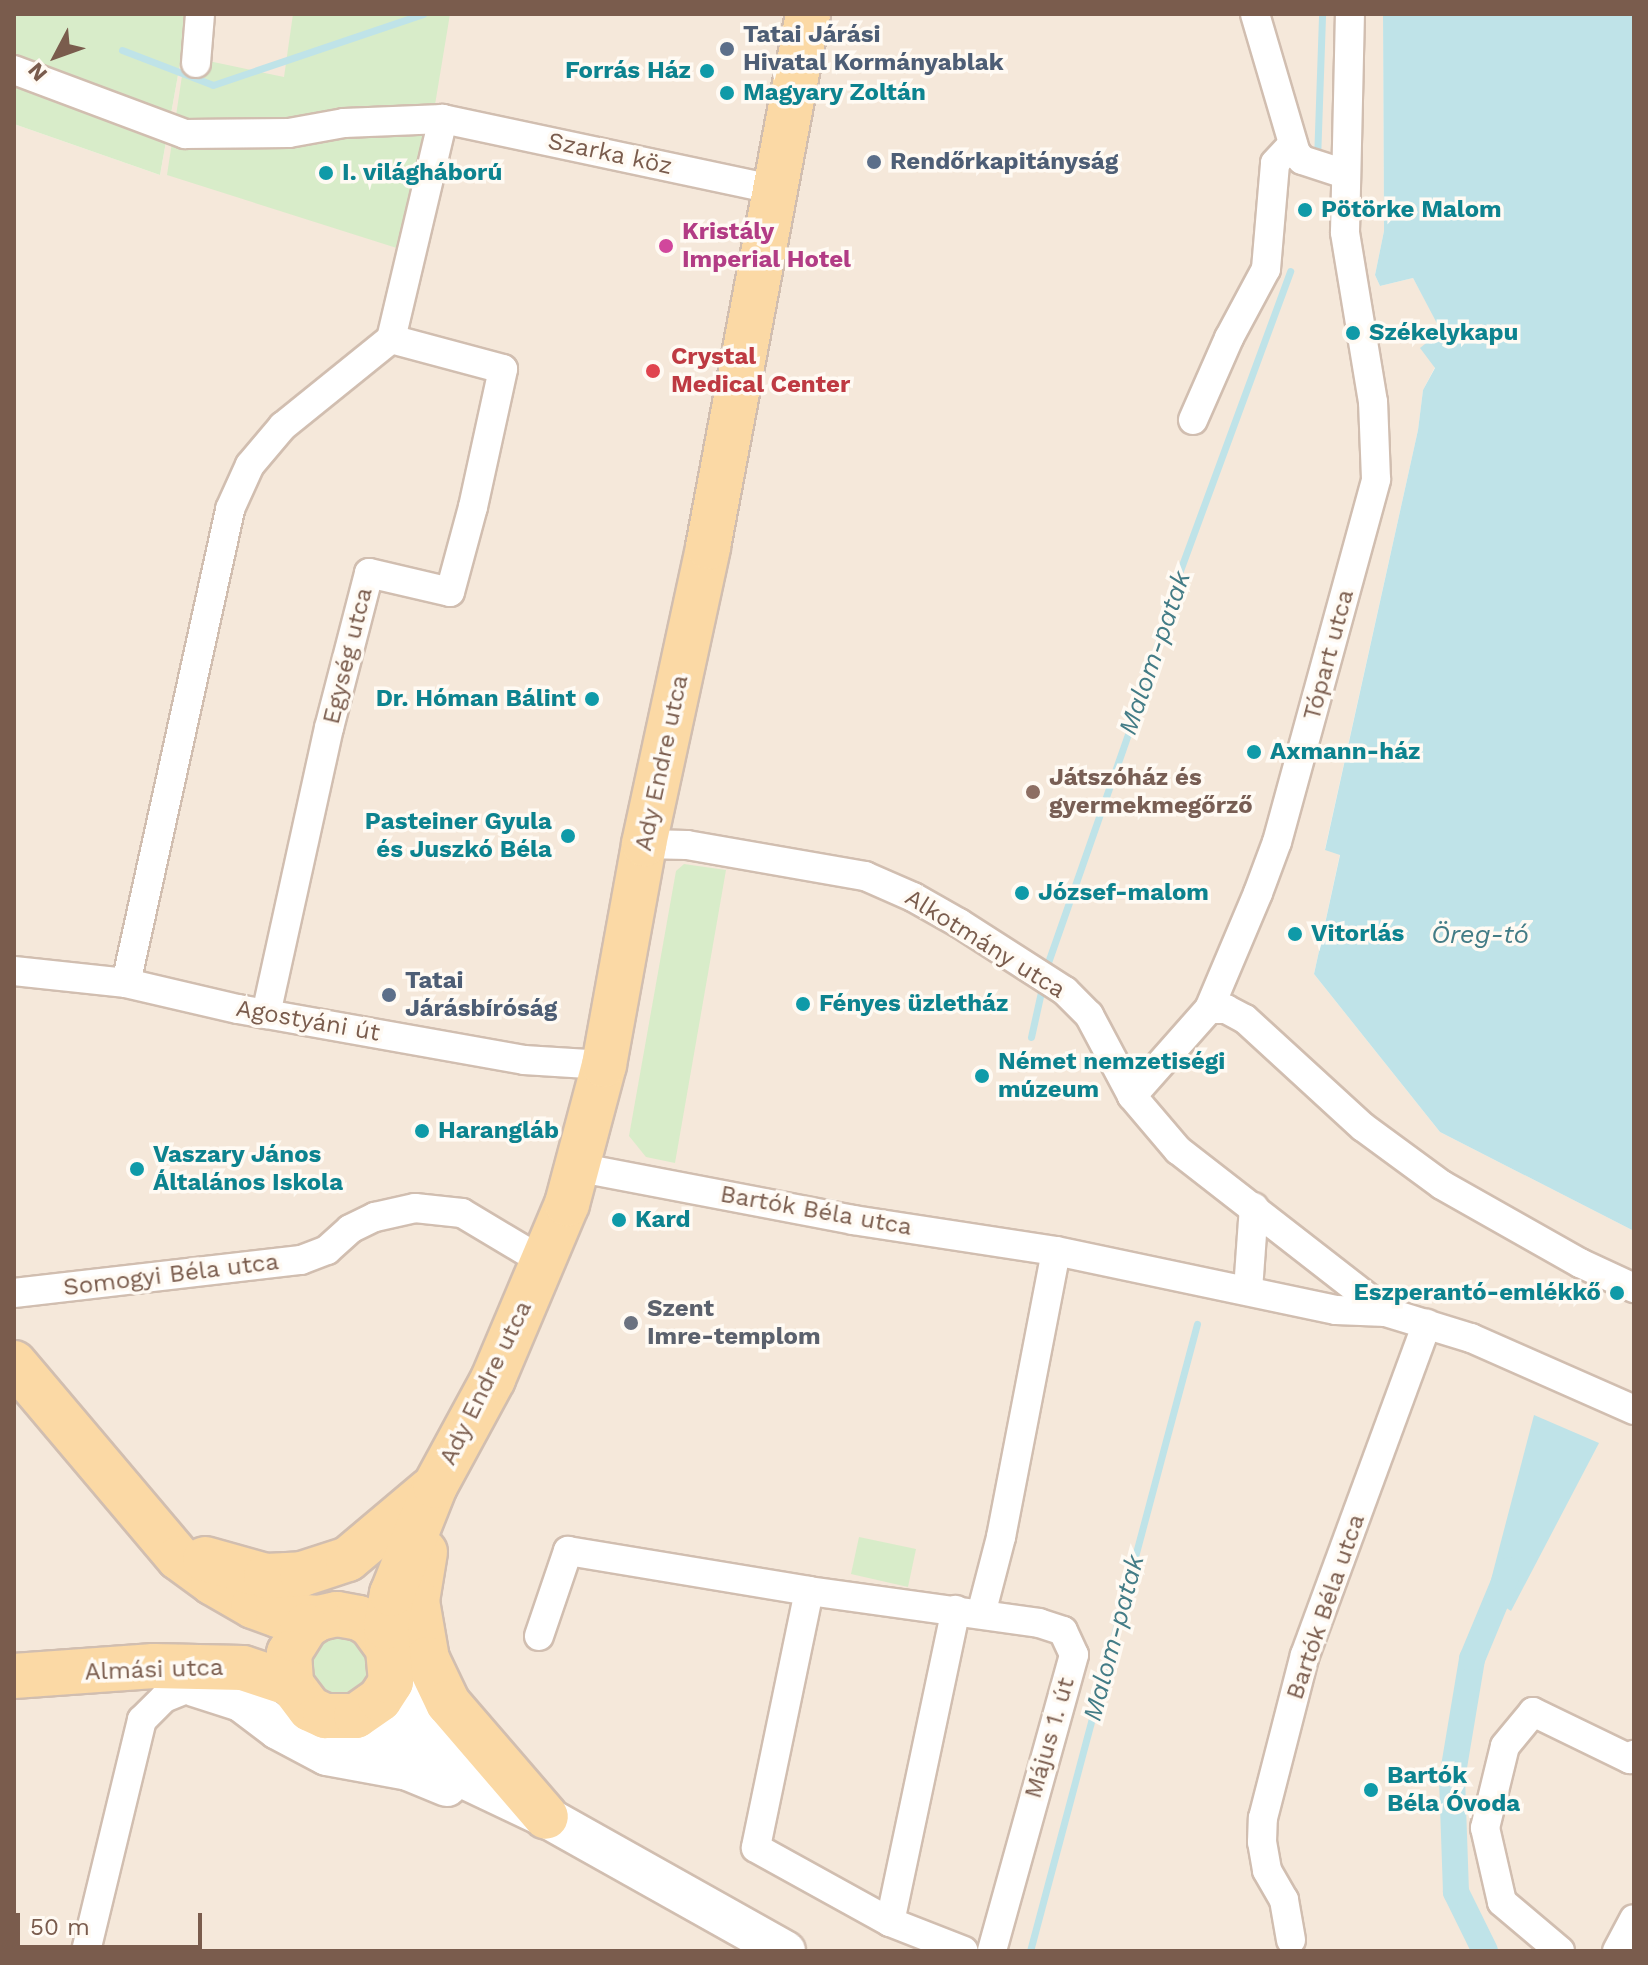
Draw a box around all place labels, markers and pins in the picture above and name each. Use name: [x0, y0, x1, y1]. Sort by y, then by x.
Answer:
place label: Tatai Járási Hivatal Kormányablak: [743, 21, 1004, 77]
marker: Tatai Járási Hivatal Kormányablak: [718, 40, 736, 58]
place label: Forrás Ház: [565, 57, 691, 85]
marker: Forrás Ház: [698, 62, 716, 80]
place label: Magyary Zoltán: [743, 79, 926, 107]
marker: Magyary Zoltán: [718, 84, 736, 102]
place label: Rendőrkapitányság: [890, 148, 1118, 176]
marker: Rendőrkapitányság: [865, 153, 883, 171]
place label: I. világháború: [342, 159, 503, 187]
marker: I. világháború: [317, 164, 335, 182]
place label: Pötörke Malom: [1321, 196, 1502, 224]
marker: Pötörke Malom: [1296, 201, 1314, 219]
place label: Kristály Imperial Hotel: [682, 218, 851, 274]
marker: Kristály Imperial Hotel: [657, 237, 675, 255]
place label: Székelykapu: [1369, 319, 1518, 347]
marker: Székelykapu: [1344, 324, 1362, 342]
place label: Crystal Medical Center: [671, 343, 851, 399]
marker: Crystal Medical Center: [642, 360, 664, 382]
place label: Dr. Hóman Bálint: [376, 685, 576, 713]
marker: Dr. Hóman Bálint: [583, 690, 601, 708]
place label: Axmann-ház: [1270, 738, 1420, 766]
marker: Axmann-ház: [1245, 743, 1263, 761]
place label: Játszóház és gyermekmegőrző: [1049, 764, 1253, 820]
marker: Játszóház és gyermekmegőrző: [1024, 783, 1042, 801]
place label: Pasteiner Gyula és Juszkó Béla: [364, 808, 552, 864]
marker: Pasteiner Gyula és Juszkó Béla: [559, 827, 577, 845]
place label: József-malom: [1038, 879, 1209, 907]
marker: József-malom: [1013, 884, 1031, 902]
place label: Vitorlás: [1311, 920, 1404, 948]
marker: Vitorlás: [1286, 925, 1304, 943]
place label: Tatai Járásbíróság: [405, 967, 557, 1023]
marker: Tatai Járásbíróság: [380, 986, 398, 1004]
place label: Fényes üzletház: [819, 990, 1008, 1018]
marker: Fényes üzletház: [794, 995, 812, 1013]
place label: Német nemzetiségi múzeum: [998, 1048, 1225, 1104]
marker: Német nemzetiségi múzeum: [973, 1067, 991, 1085]
place label: Harangláb: [438, 1117, 559, 1145]
marker: Harangláb: [413, 1122, 431, 1140]
place label: Vaszary János Általános Iskola: [153, 1141, 343, 1197]
marker: Vaszary János Általános Iskola: [128, 1160, 146, 1178]
place label: Kard: [635, 1206, 691, 1234]
marker: Kard: [610, 1211, 628, 1229]
place label: Eszperantó-emlékkő: [1353, 1279, 1601, 1307]
marker: Eszperantó-emlékkő: [1608, 1284, 1626, 1302]
place label: Szent Imre-templom: [647, 1295, 820, 1351]
marker: Szent Imre-templom: [622, 1314, 640, 1332]
place label: Bartók Béla Óvoda: [1387, 1762, 1520, 1818]
marker: Bartók Béla Óvoda: [1362, 1781, 1380, 1799]

